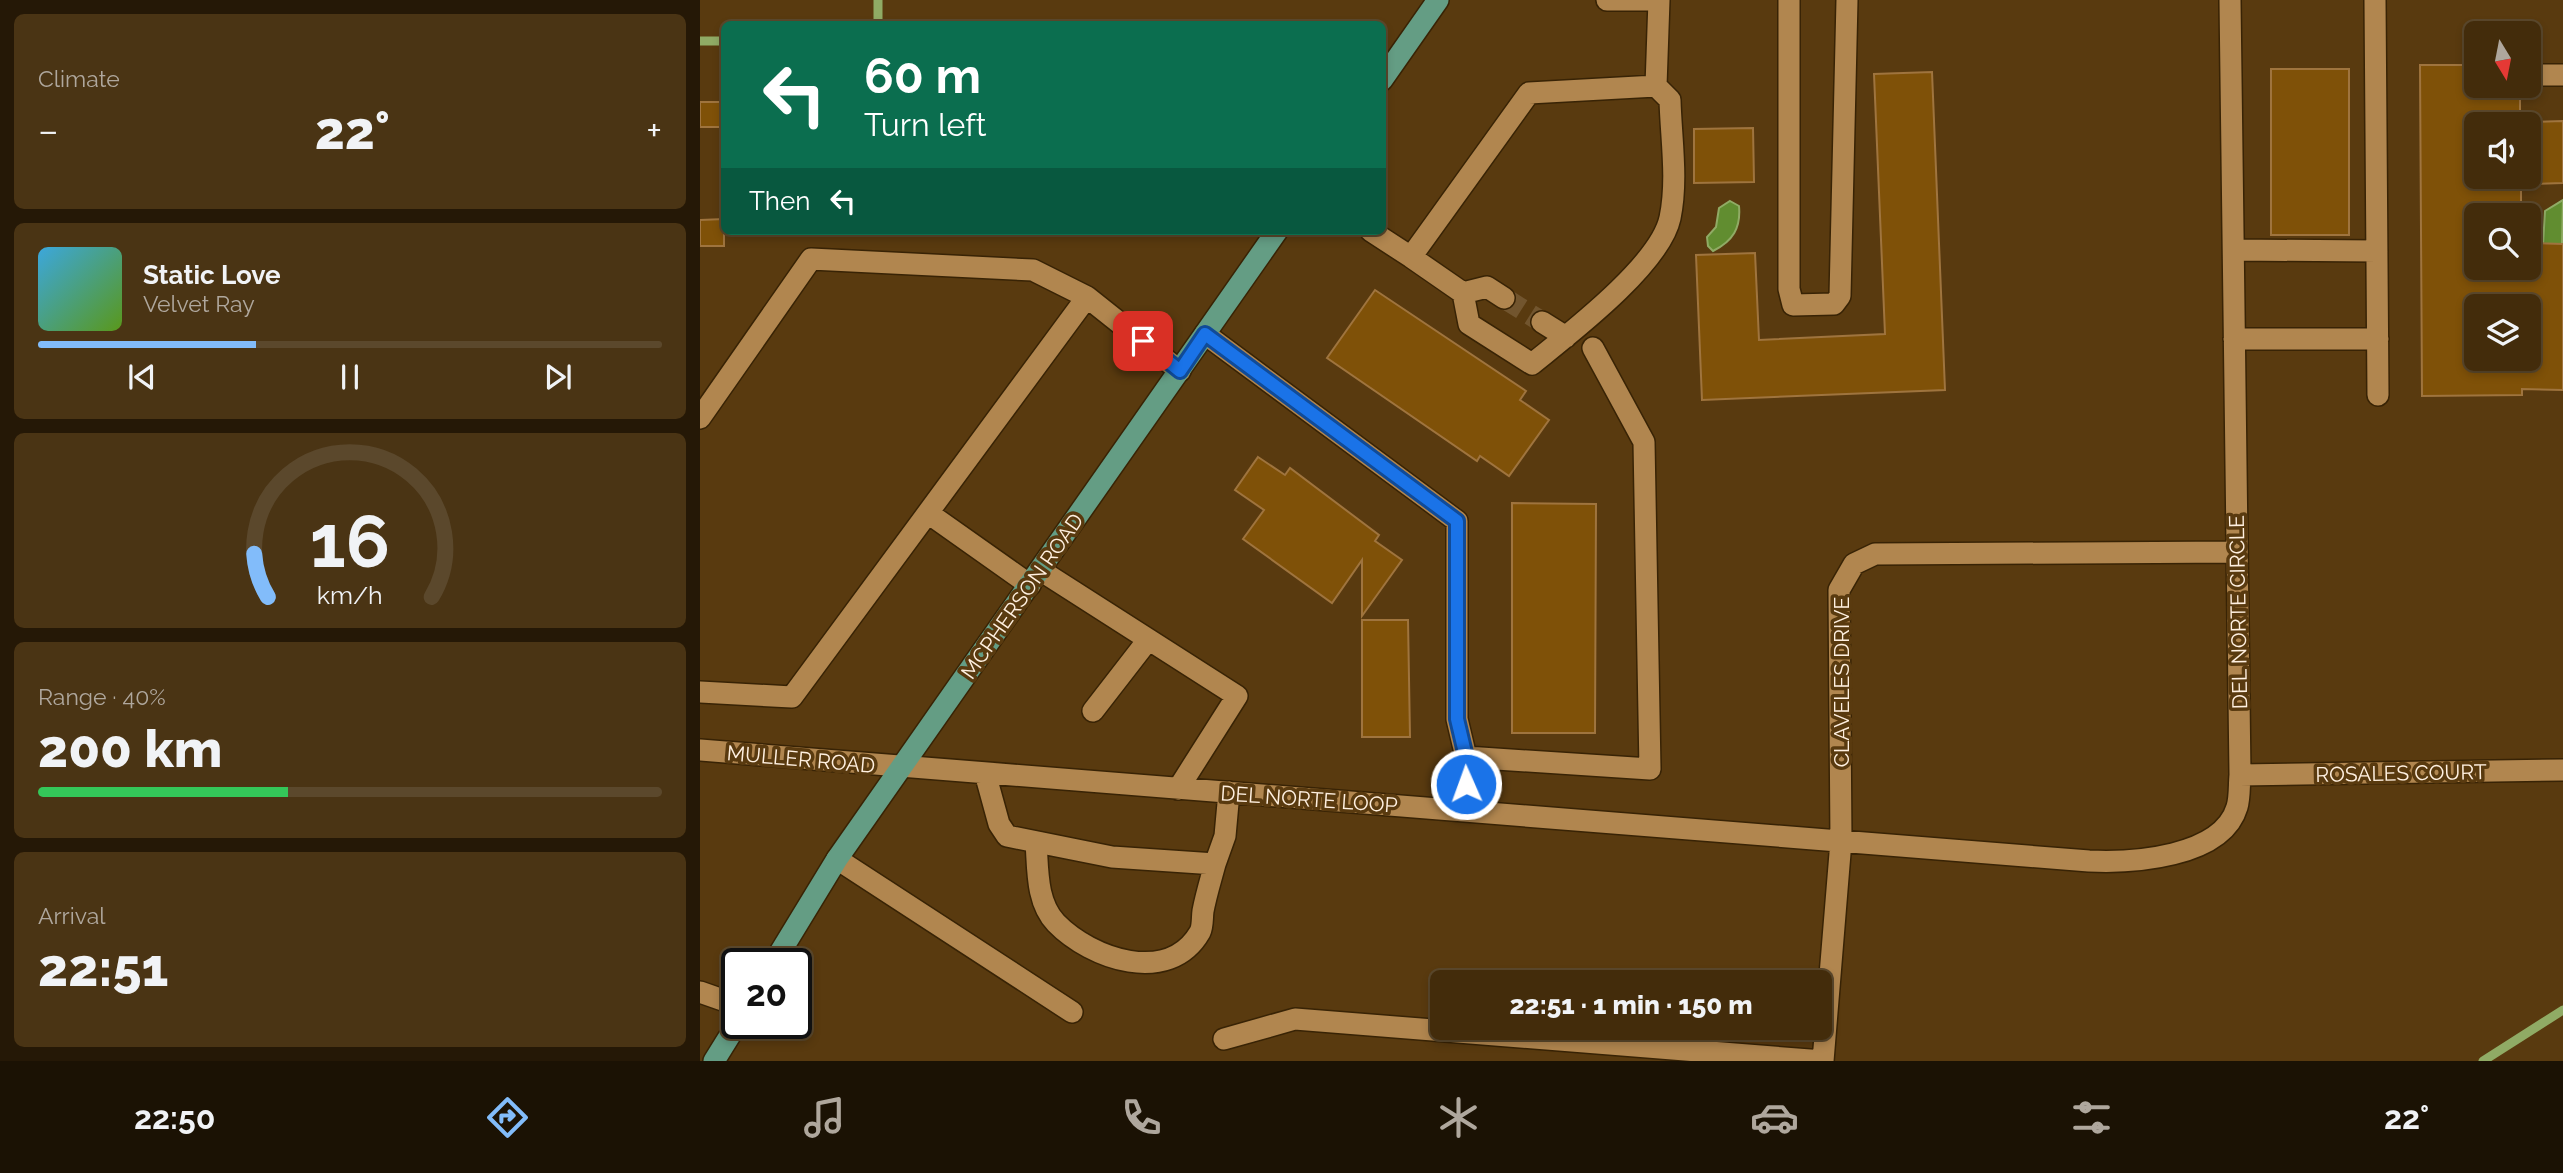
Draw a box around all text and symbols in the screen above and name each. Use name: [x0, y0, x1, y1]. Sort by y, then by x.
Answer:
north arrow: [2464, 21, 2541, 98]
map controls: [2464, 21, 2541, 371]
text: 60 m: [864, 47, 981, 104]
icon: left: [749, 49, 840, 140]
text: Climate: [38, 65, 120, 92]
text: 22°: [315, 100, 390, 161]
text: Turn left: [864, 106, 986, 143]
text: −: [38, 108, 58, 153]
text: +: [646, 108, 662, 153]
button: sound: [2464, 112, 2541, 189]
icon: left: [824, 182, 862, 220]
text: Then: [749, 186, 810, 216]
button: search: [2464, 203, 2541, 280]
text: Static Love: [143, 260, 281, 290]
text: Velvet Ray: [143, 290, 255, 317]
button: layers: [2464, 294, 2541, 371]
pin: [1113, 311, 1173, 371]
icon: arrive: [1124, 322, 1162, 360]
icon: previous: [123, 358, 161, 396]
icon: pause: [331, 358, 369, 396]
icon: next: [539, 358, 577, 396]
text: 16: [310, 499, 390, 584]
street label: MCPHERSON ROAD: [956, 509, 1088, 683]
street label: DEL NORTE CIRCLE: [2224, 515, 2252, 709]
text: km/h: [317, 579, 383, 609]
street label: CLAVELES DRIVE: [1829, 597, 1854, 767]
text: Range · 40%: [38, 683, 166, 710]
text: 200 km: [38, 718, 222, 779]
street label: MULLER ROAD: [726, 740, 876, 778]
position arrow: [1429, 747, 1503, 821]
street label: ROSALES COURT: [2315, 759, 2487, 787]
street label: DEL NORTE LOOP: [1220, 780, 1398, 818]
text: Arrival: [38, 902, 105, 929]
text: 22:51: [38, 937, 169, 998]
speed limit sign: 20: [721, 948, 812, 1039]
text: 22:51 · 1 min · 150 m: [1510, 990, 1753, 1020]
icon: directions: [483, 1093, 532, 1142]
icon: music: [800, 1093, 849, 1142]
icon: phone: [1117, 1093, 1166, 1142]
icon: climate: [1434, 1093, 1483, 1142]
icon: car: [1750, 1093, 1799, 1142]
icon: filters: [2067, 1093, 2116, 1142]
text: 22:50: [134, 1099, 215, 1136]
text: 22°: [2384, 1099, 2429, 1136]

